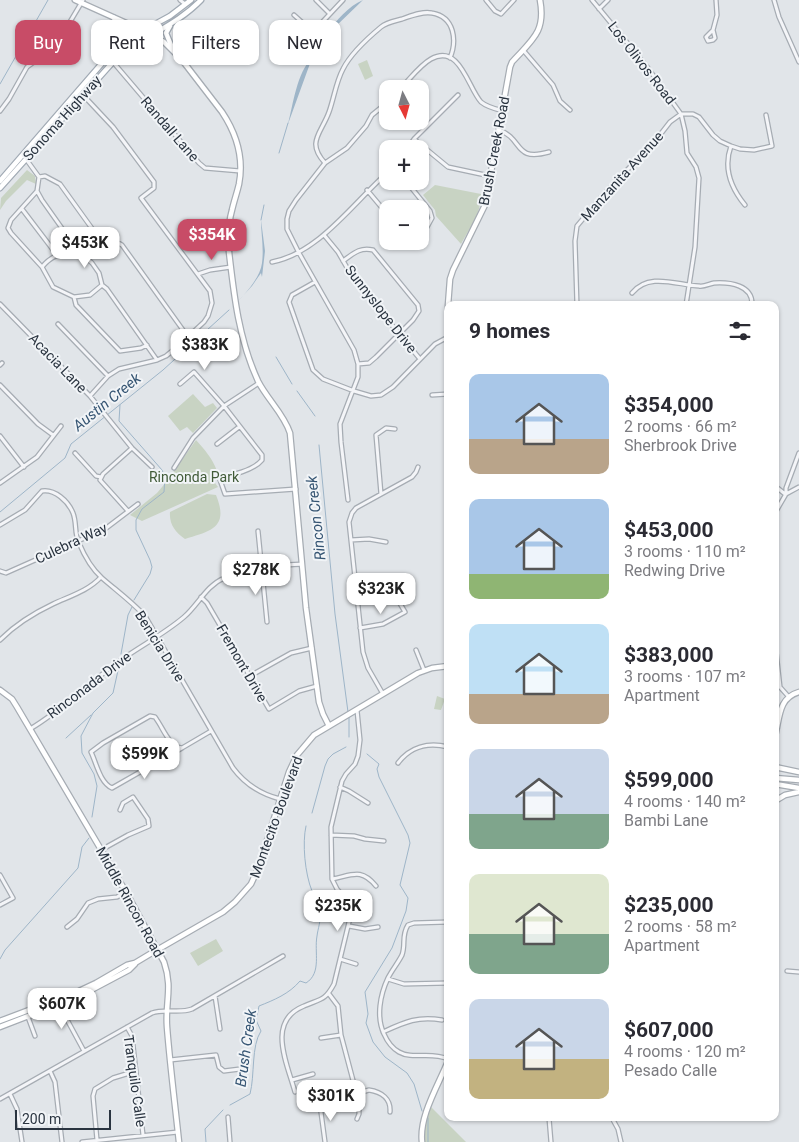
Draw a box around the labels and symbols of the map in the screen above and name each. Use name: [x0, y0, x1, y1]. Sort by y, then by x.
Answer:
street label: Los Olivos Road: [605, 19, 679, 107]
street label: Sonoma Highway: [20, 72, 105, 164]
north arrow: [379, 80, 429, 130]
street label: Randall Lane: [138, 94, 202, 164]
street label: Brush Creek Road: [476, 95, 512, 207]
street label: Manzanita Avenue: [578, 128, 666, 224]
pin: $354K: [177, 218, 247, 261]
pin: $453K: [50, 226, 120, 269]
street label: Sunnyslope Drive: [342, 262, 420, 356]
pin: $383K: [170, 328, 240, 371]
street label: Acacia Lane: [26, 330, 90, 396]
water label: Austin Creek: [69, 369, 145, 435]
park label: Rinconda Park: [149, 469, 240, 485]
water label: Rincon Creek: [303, 474, 329, 561]
street label: Culebra Way: [33, 519, 110, 567]
pin: $278K: [221, 554, 291, 596]
pin: $323K: [346, 572, 416, 615]
street label: Benicia Drive: [132, 608, 188, 684]
street label: Fremont Drive: [213, 621, 271, 705]
street label: Rinconada Drive: [44, 648, 134, 722]
pin: $599K: [110, 738, 180, 780]
street label: Montecito Boulevard: [246, 754, 306, 880]
street label: Middle Rincon Road: [93, 844, 167, 960]
pin: $235K: [303, 890, 373, 932]
pin: $607K: [27, 988, 97, 1030]
water label: Brush Creek: [232, 1007, 260, 1088]
street label: Tranquilo Calle: [121, 1034, 149, 1128]
pin: $301K: [296, 1080, 366, 1122]
scale bar: [15, 1107, 111, 1130]

